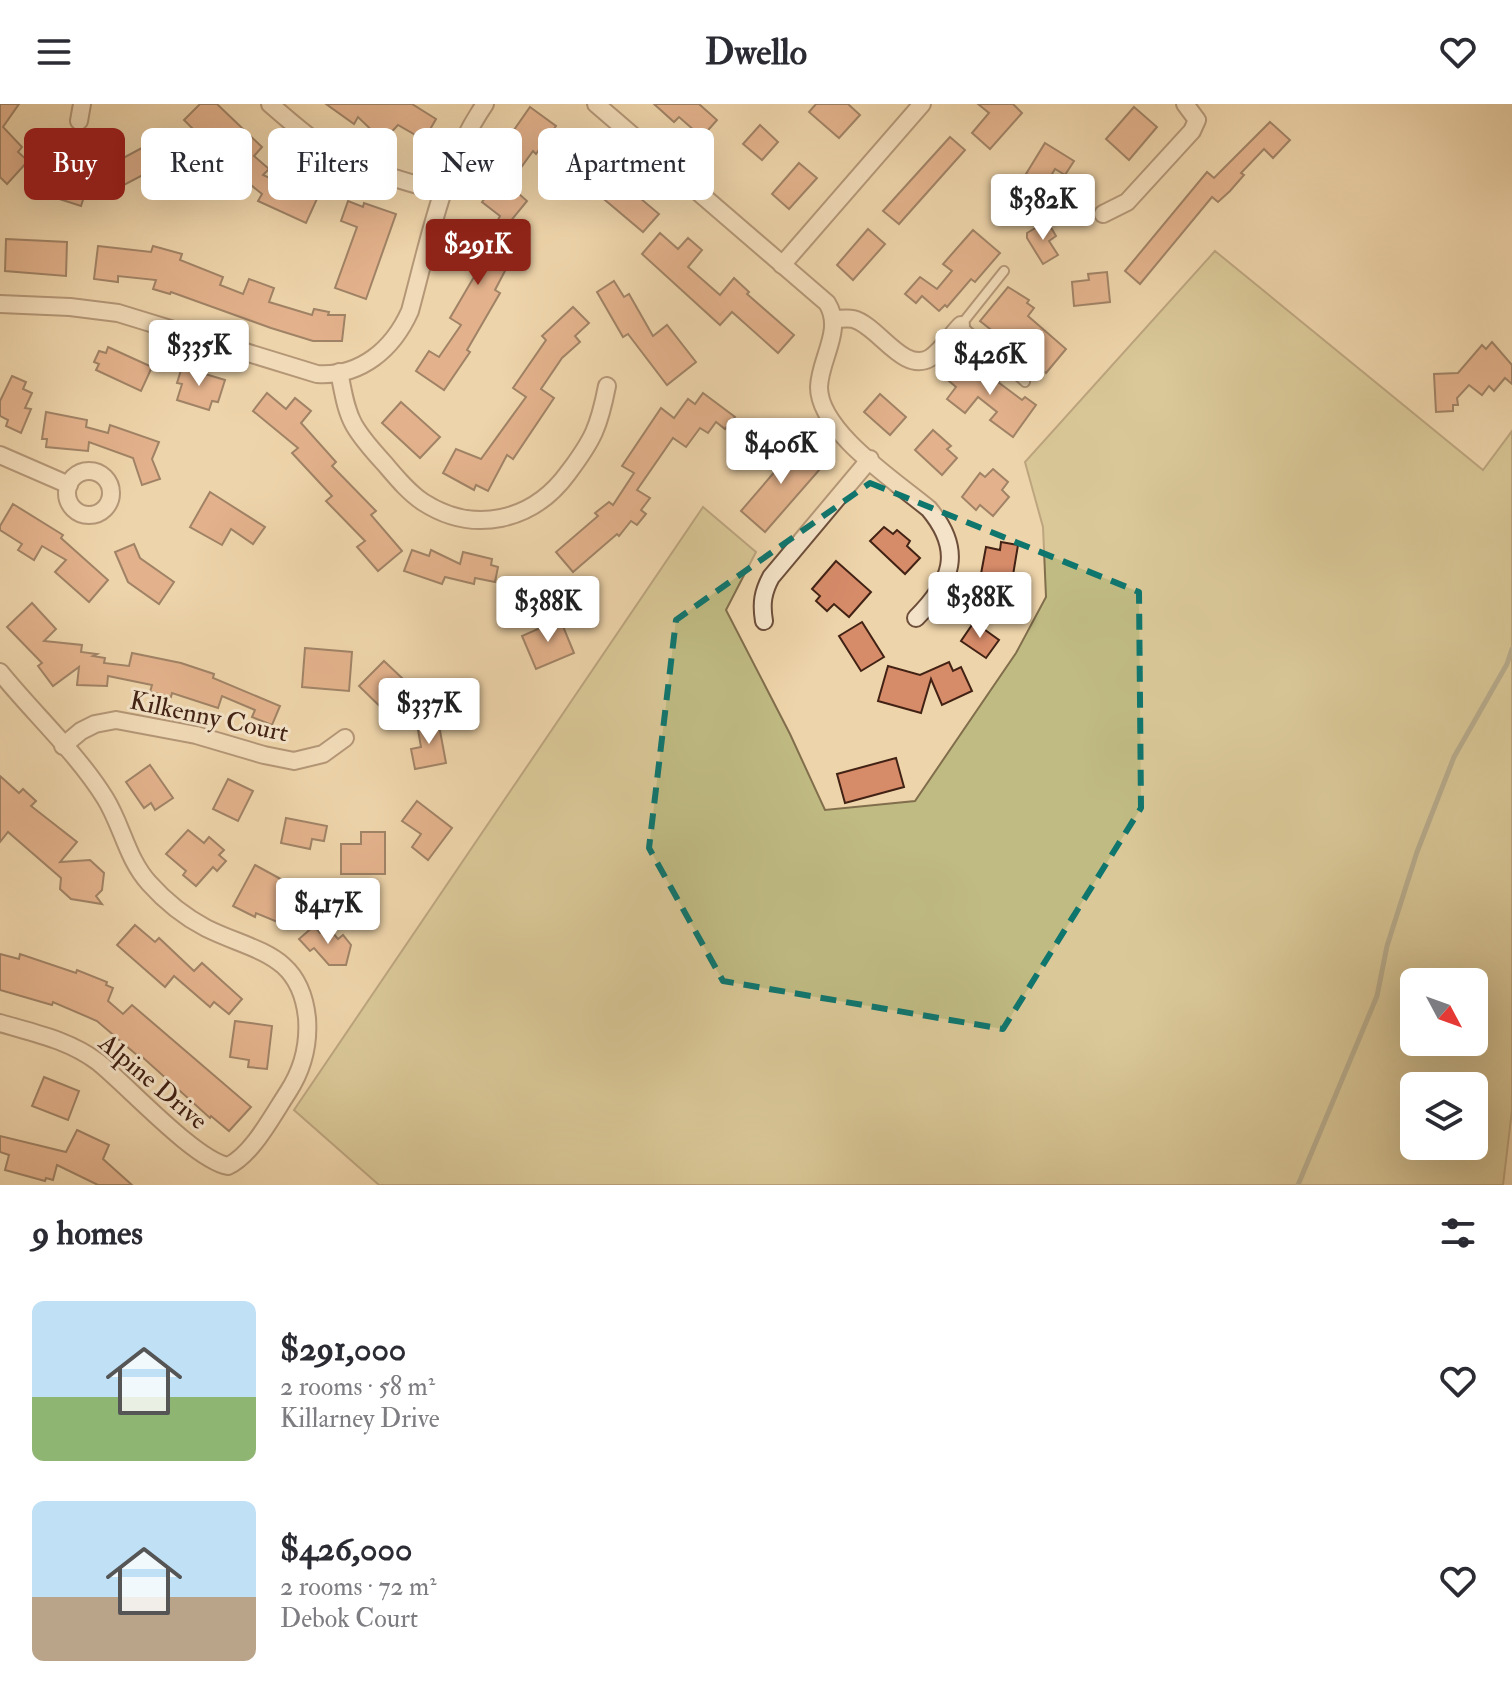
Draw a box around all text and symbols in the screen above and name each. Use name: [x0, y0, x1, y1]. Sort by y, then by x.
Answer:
icon: menu: [32, 30, 76, 74]
text: Dwello: [705, 30, 807, 75]
icon: heart: [1436, 30, 1480, 74]
chip: Buy: [24, 128, 125, 200]
chip: Rent: [141, 128, 252, 200]
chip: Filters: [268, 128, 397, 200]
chip: New: [413, 128, 522, 200]
chip: Apartment: [538, 128, 714, 200]
pin: $382K: [987, 174, 1099, 242]
text: $382K: [1009, 184, 1077, 216]
pin: $291K: [422, 219, 534, 287]
text: $291K: [444, 229, 512, 261]
pin: $335K: [143, 320, 255, 388]
pin: $426K: [934, 329, 1046, 397]
text: $335K: [167, 330, 231, 362]
text: $426K: [953, 339, 1027, 371]
pin: $406K: [725, 418, 837, 486]
text: $406K: [744, 428, 818, 460]
pin: $388K: [924, 572, 1036, 640]
pin: $388K: [492, 576, 604, 644]
text: $388K: [946, 582, 1014, 614]
text: $388K: [514, 586, 582, 618]
pin: $337K: [373, 678, 485, 746]
street label: Kilkenny Court: [127, 685, 291, 749]
text: $337K: [397, 688, 461, 720]
pin: $417K: [272, 878, 384, 946]
text: $417K: [294, 888, 362, 920]
north arrow: [1400, 968, 1488, 1056]
map controls: [1400, 968, 1488, 1160]
street label: Alpine Drive: [91, 1027, 214, 1138]
button: layers: [1400, 1072, 1488, 1160]
icon: filters: [1436, 1211, 1480, 1255]
text: 9 homes: [32, 1212, 143, 1255]
text: $291,000: [280, 1328, 406, 1371]
icon: home: [96, 1333, 192, 1429]
icon: heart: [1436, 1359, 1480, 1403]
text: 2 rooms · 58 m²: [280, 1371, 435, 1403]
text: Killarney Drive: [280, 1403, 440, 1435]
text: $426,000: [280, 1528, 412, 1571]
icon: home: [96, 1533, 192, 1629]
icon: heart: [1436, 1559, 1480, 1603]
text: 2 rooms · 72 m²: [280, 1571, 437, 1603]
text: Debok Court: [280, 1603, 418, 1635]

